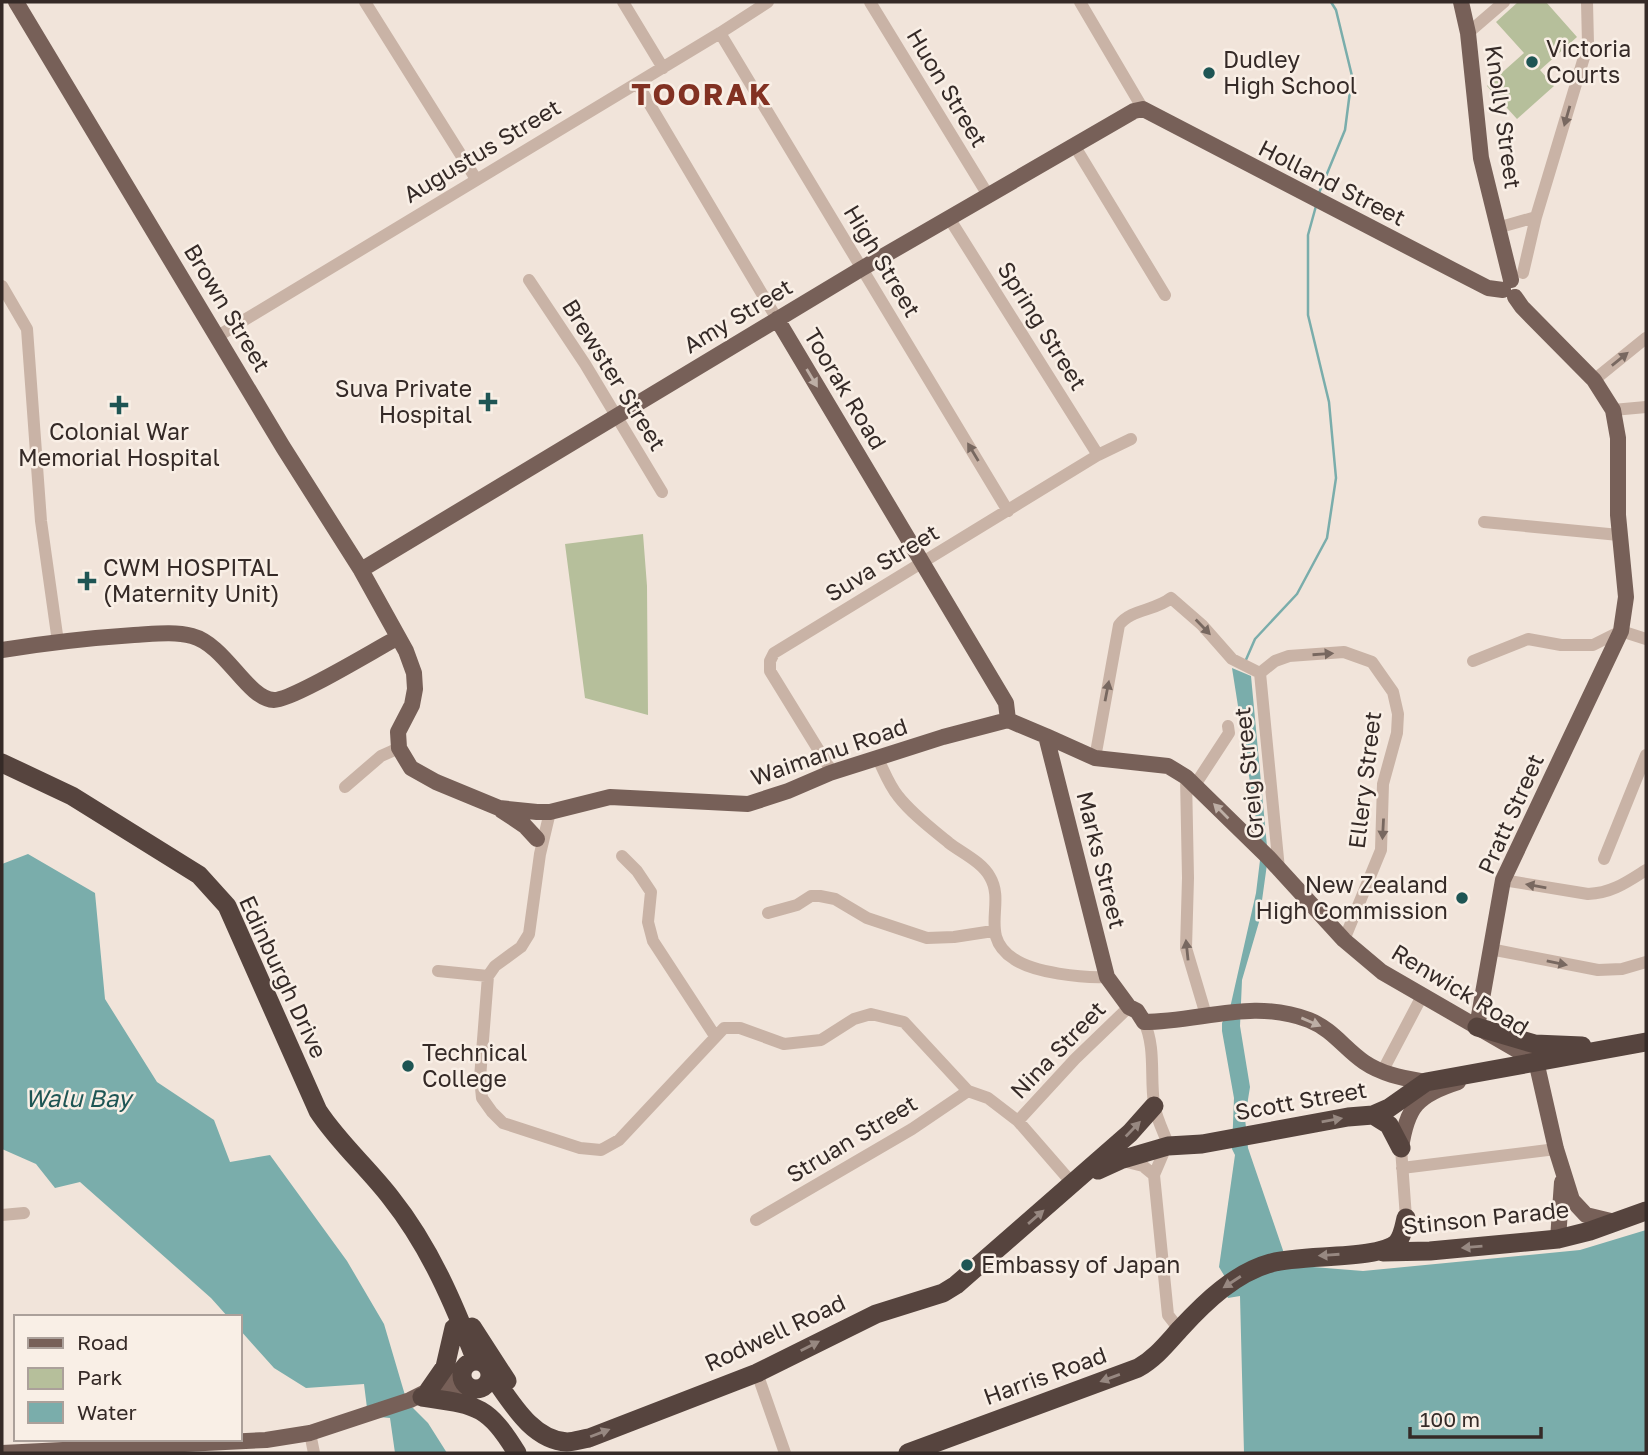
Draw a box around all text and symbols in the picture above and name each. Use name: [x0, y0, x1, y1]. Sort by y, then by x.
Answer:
street label: Huon Street: [902, 23, 994, 152]
place label: Victoria Courts: [1546, 34, 1631, 88]
street label: Knolly Street: [1480, 43, 1528, 191]
place label: Dudley High School: [1223, 45, 1357, 99]
marker: Victoria Courts: [1524, 54, 1540, 70]
marker: Dudley High School: [1201, 65, 1217, 81]
district label: TOORAK: [631, 76, 773, 112]
street label: Augustus Street: [398, 92, 565, 208]
one-way arrow: [1561, 106, 1571, 127]
street label: Holland Street: [1254, 133, 1411, 231]
street label: High Street: [838, 199, 927, 322]
street label: Brown Street: [179, 238, 277, 377]
street label: Spring Street: [992, 256, 1093, 395]
street label: Amy Street: [678, 272, 797, 359]
street label: Brewster Street: [557, 294, 673, 455]
street label: Toorak Road: [799, 323, 893, 454]
one-way arrow: [1611, 352, 1628, 367]
one-way arrow: [806, 368, 818, 387]
place label: Suva Private Hospital: [335, 374, 472, 428]
marker: Suva Private Hospital: [478, 392, 498, 412]
marker: Colonial War Memorial Hospital: [109, 395, 129, 415]
place label: Colonial War Memorial Hospital: [18, 417, 220, 471]
one-way arrow: [966, 443, 979, 462]
street label: Suva Street: [820, 517, 943, 607]
place label: CWM HOSPITAL (Maternity Unit): [103, 553, 279, 607]
marker: CWM HOSPITAL (Maternity Unit): [77, 571, 97, 591]
one-way arrow: [1195, 618, 1211, 635]
one-way arrow: [1312, 648, 1334, 659]
one-way arrow: [1102, 680, 1113, 702]
street label: Greig Street: [1227, 706, 1269, 840]
street label: Ellery Street: [1342, 710, 1386, 850]
street label: Waimanu Road: [747, 711, 911, 791]
street label: Pratt Street: [1471, 749, 1549, 878]
street label: Marks Street: [1071, 788, 1133, 931]
one-way arrow: [1212, 803, 1229, 820]
one-way arrow: [1377, 818, 1388, 840]
place label: New Zealand High Commission: [1256, 870, 1448, 924]
one-way arrow: [1525, 880, 1547, 891]
marker: New Zealand High Commission: [1454, 890, 1470, 906]
street label: Edinburgh Drive: [234, 891, 334, 1062]
street label: Renwick Road: [1387, 937, 1534, 1041]
one-way arrow: [1181, 939, 1192, 961]
one-way arrow: [1546, 957, 1568, 968]
street label: Nina Street: [1004, 995, 1111, 1104]
one-way arrow: [1301, 1016, 1322, 1027]
place label: Technical College: [422, 1038, 527, 1092]
marker: Technical College: [400, 1058, 416, 1074]
street label: Scott Street: [1233, 1075, 1369, 1125]
water label: Walu Bay: [25, 1083, 135, 1113]
street label: Struan Street: [781, 1088, 922, 1188]
one-way arrow: [1321, 1114, 1343, 1125]
one-way arrow: [1124, 1121, 1141, 1138]
street label: Stinson Parade: [1402, 1194, 1570, 1240]
one-way arrow: [1027, 1210, 1044, 1225]
one-way arrow: [1460, 1242, 1482, 1253]
place label: Embassy of Japan: [981, 1250, 1180, 1278]
one-way arrow: [1318, 1250, 1340, 1261]
marker: Embassy of Japan: [959, 1257, 975, 1273]
one-way arrow: [1223, 1276, 1242, 1289]
street label: Rodwell Road: [700, 1287, 849, 1377]
legend: [14, 1315, 242, 1441]
text: Road: [77, 1329, 128, 1355]
one-way arrow: [800, 1340, 820, 1352]
street label: Harris Road: [979, 1340, 1110, 1410]
text: Park: [77, 1364, 123, 1390]
one-way arrow: [1100, 1373, 1121, 1384]
scale bar: [1410, 1396, 1541, 1440]
text: Water: [77, 1399, 137, 1425]
text: 100 m: [1420, 1406, 1480, 1432]
one-way arrow: [590, 1428, 611, 1439]

